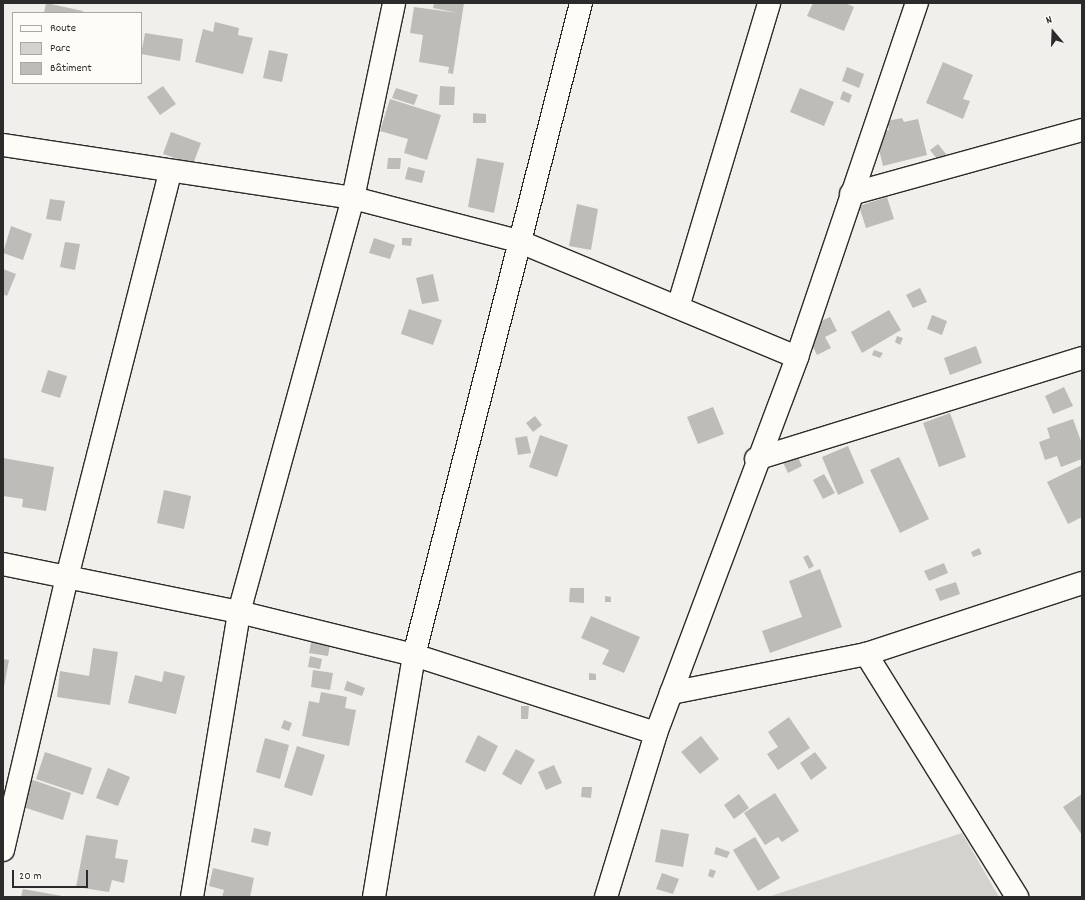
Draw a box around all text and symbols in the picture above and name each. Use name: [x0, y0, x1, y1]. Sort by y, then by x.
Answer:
legend: [12, 12, 142, 84]
north arrow: [1033, 12, 1073, 52]
text: N: [1044, 12, 1054, 29]
text: Route: [50, 20, 76, 37]
text: Parc: [50, 40, 70, 57]
text: Bâtiment: [50, 60, 92, 77]
scale bar: [14, 862, 90, 888]
text: 20 m: [19, 868, 42, 885]

